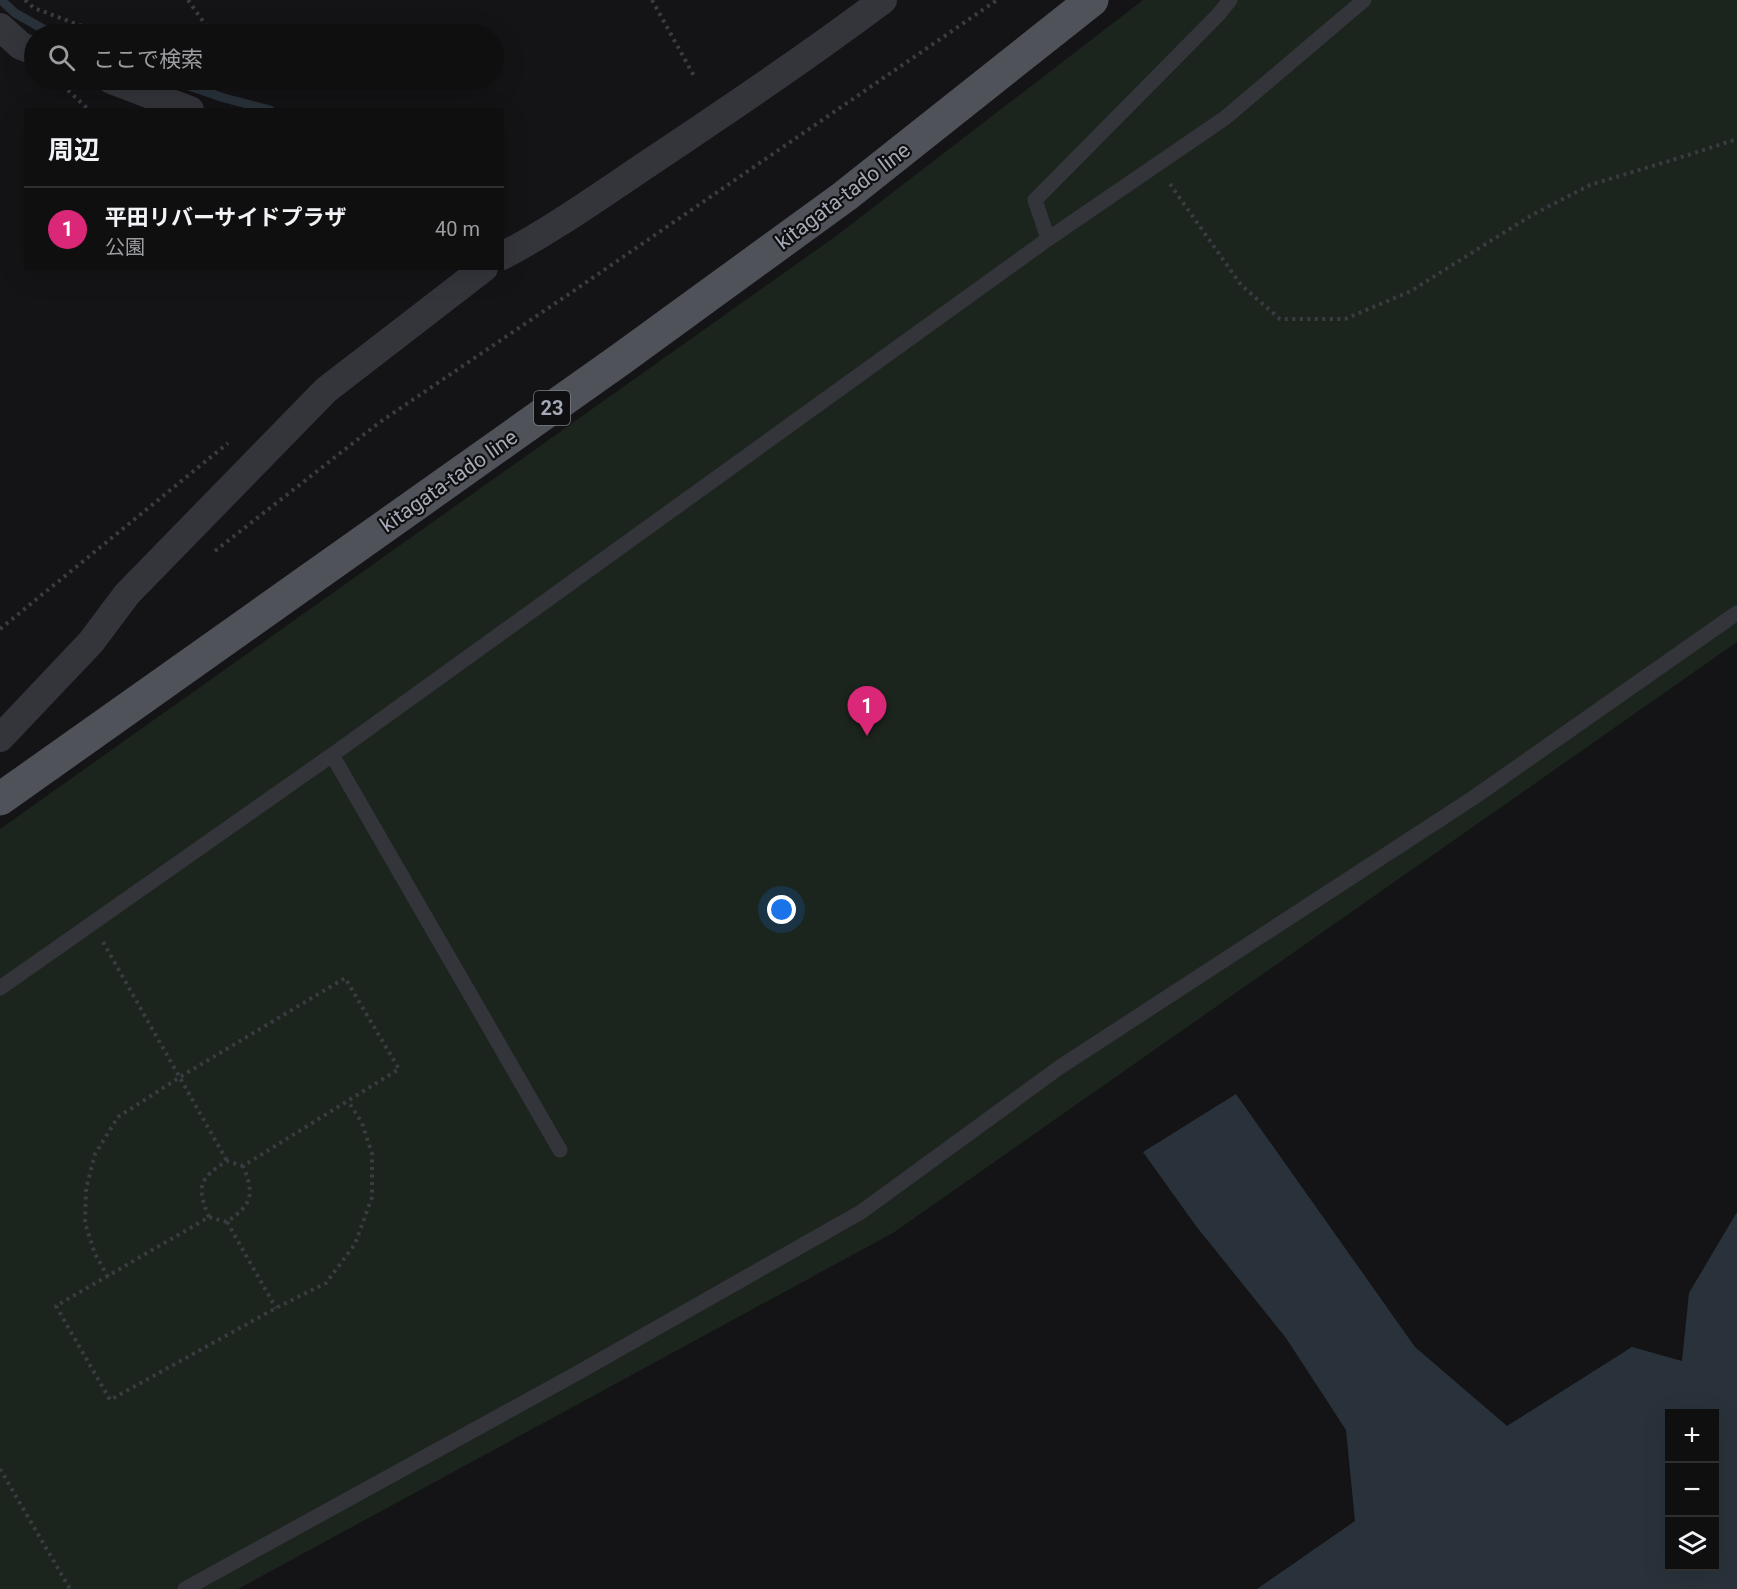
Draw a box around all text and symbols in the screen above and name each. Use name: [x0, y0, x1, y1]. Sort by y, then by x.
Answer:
search box: [24, 24, 504, 90]
icon: search: [45, 41, 78, 74]
text: ここで検索: [93, 47, 203, 72]
text: 周辺: [48, 135, 100, 165]
street label: kitagata-tado line: [771, 138, 915, 254]
text: 平田リバーサイドプラザ: [105, 205, 347, 230]
text: 1: [62, 217, 73, 241]
text: 40 m: [435, 217, 480, 241]
text: 公園: [105, 235, 145, 259]
road number: 23: [534, 391, 570, 425]
street label: kitagata-tado line: [376, 425, 522, 537]
pin: 1: [848, 686, 886, 736]
your location: [767, 895, 796, 924]
map controls: [1665, 1409, 1719, 1571]
button: +: [1665, 1409, 1719, 1463]
button: −: [1665, 1463, 1719, 1517]
button: layers: [1665, 1517, 1719, 1571]

